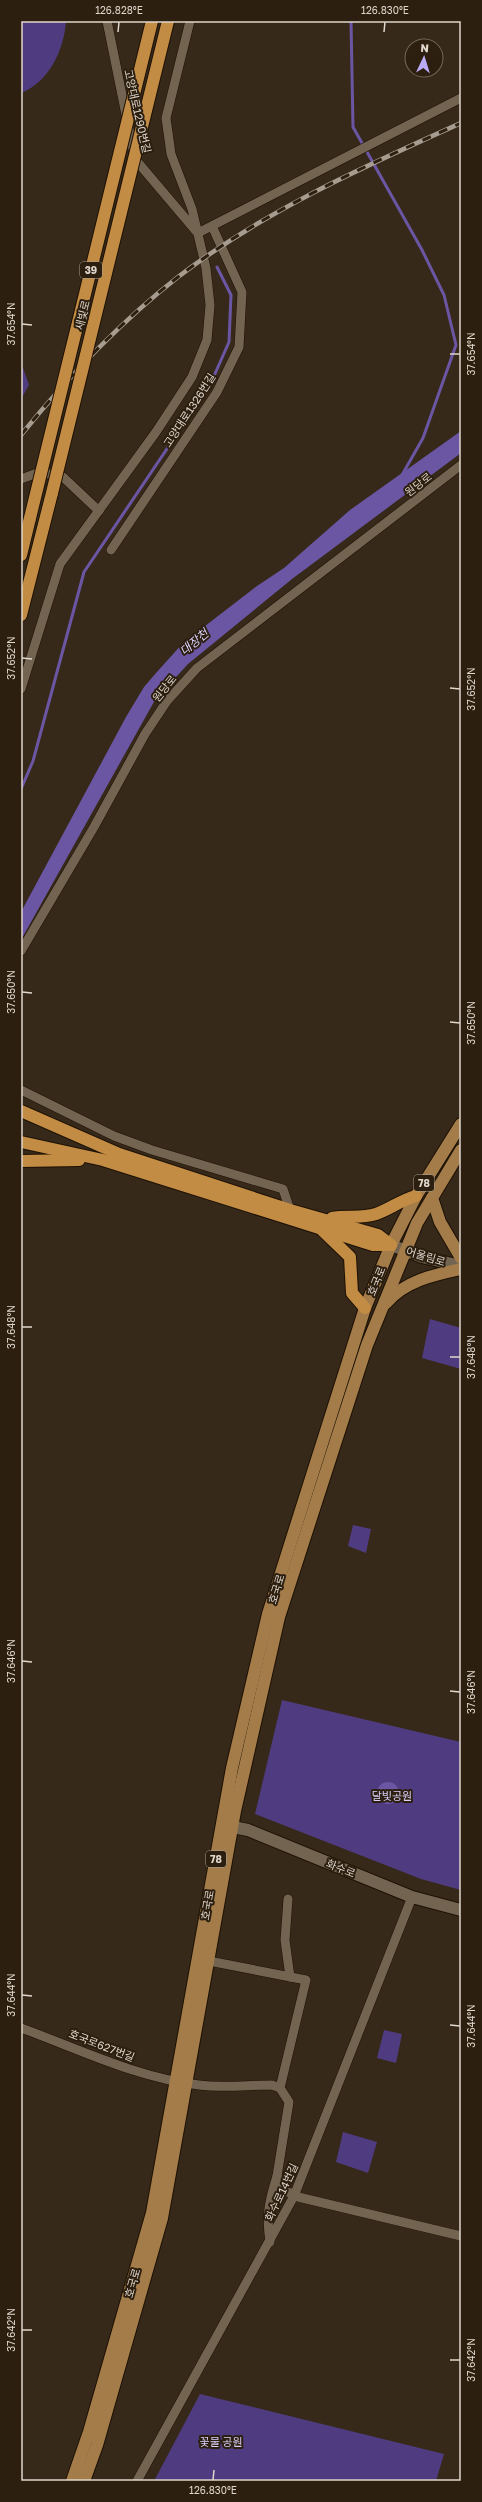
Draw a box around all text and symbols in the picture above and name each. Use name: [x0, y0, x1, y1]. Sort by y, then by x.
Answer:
text: 126.828°E: [95, 4, 143, 16]
text: 126.830°E: [361, 4, 409, 16]
north arrow: [404, 38, 444, 78]
text: N: [420, 41, 429, 54]
street label: 고양대로1290번길: [122, 68, 154, 154]
road number: 39: [80, 262, 102, 278]
street label: 새빛로: [72, 299, 92, 331]
text: 37.654°N: [5, 302, 17, 346]
text: 37.654°N: [465, 332, 477, 376]
street label: 고양대로1326번길: [160, 371, 218, 449]
street label: 원당로: [402, 470, 434, 498]
water label: 대장천: [176, 624, 213, 658]
text: 37.652°N: [5, 636, 17, 680]
text: 37.652°N: [465, 667, 477, 711]
street label: 원당로: [149, 672, 179, 704]
text: 37.650°N: [5, 970, 17, 1014]
text: 37.650°N: [465, 1001, 477, 1045]
road number: 78: [414, 1175, 434, 1191]
street label: 어울림로: [405, 1244, 447, 1268]
street label: 호국로: [364, 1264, 388, 1298]
text: 37.648°N: [5, 1305, 17, 1349]
text: 37.648°N: [465, 1335, 477, 1379]
street label: 호국로: [265, 1573, 287, 1605]
text: 37.646°N: [5, 1639, 17, 1683]
text: 37.646°N: [465, 1670, 477, 1714]
park label: 달빛공원: [372, 1789, 412, 1802]
road number: 78: [206, 1851, 226, 1867]
street label: 화수로: [324, 1856, 358, 1880]
street label: 호국로: [198, 1889, 216, 1921]
text: 37.644°N: [5, 1973, 17, 2017]
text: 37.644°N: [465, 2004, 477, 2048]
street label: 호국로627번길: [67, 2026, 137, 2064]
street label: 화수로14번길: [262, 2161, 300, 2223]
street label: 호국로: [122, 2267, 142, 2299]
text: 37.642°N: [5, 2308, 17, 2352]
text: 37.642°N: [465, 2338, 477, 2382]
park label: 꽃물 공원: [199, 2435, 243, 2448]
text: 126.830°E: [189, 2484, 237, 2496]

